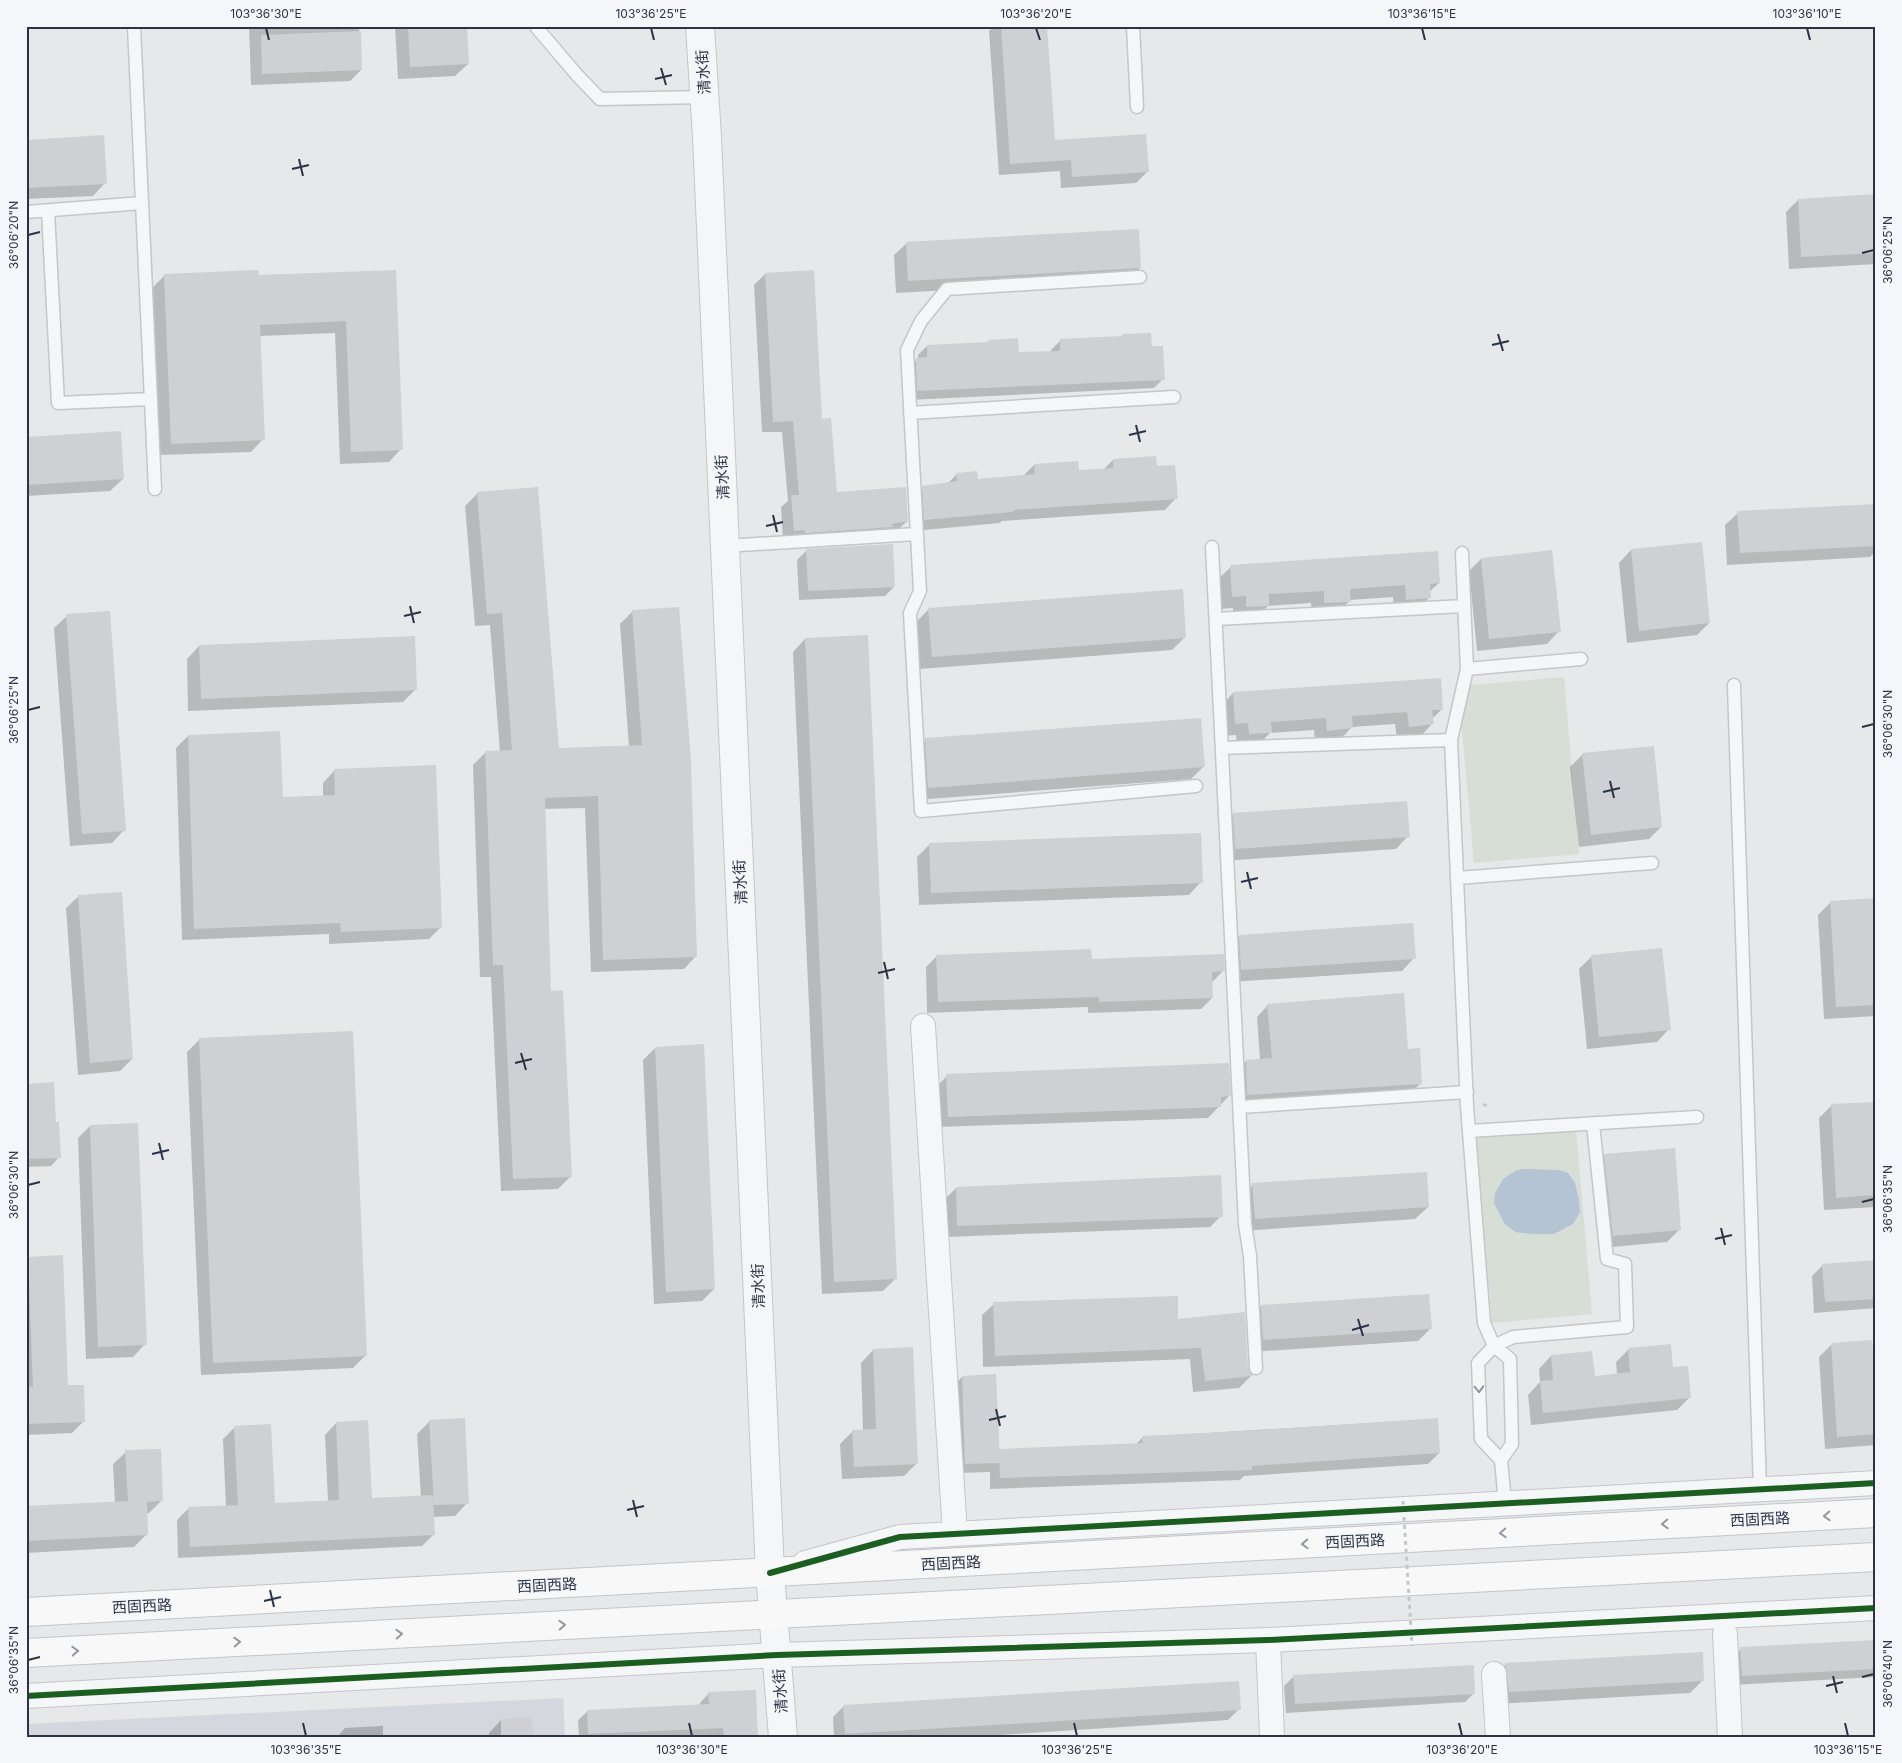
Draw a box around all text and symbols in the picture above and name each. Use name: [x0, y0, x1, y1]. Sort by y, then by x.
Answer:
text: 103°36'30"E: [230, 6, 302, 21]
text: 103°36'25"E: [615, 6, 687, 21]
text: 103°36'20"E: [1000, 6, 1072, 21]
text: 103°36'15"E: [1388, 6, 1456, 21]
text: 103°36'10"E: [1773, 6, 1841, 21]
street label: 清水街: [692, 49, 714, 95]
text: 36°06'20"N: [6, 201, 21, 269]
text: 36°06'25"N: [1880, 216, 1895, 284]
street label: 清水街: [711, 454, 733, 500]
text: 36°06'25"N: [6, 676, 21, 744]
text: 36°06'30"N: [1880, 690, 1895, 758]
street label: 清水街: [729, 859, 751, 905]
text: 36°06'30"N: [6, 1151, 21, 1219]
text: 36°06'35"N: [1880, 1165, 1895, 1233]
street label: 清水街: [748, 1263, 768, 1309]
one-way arrow: [1474, 1385, 1485, 1393]
street label: 西固西路: [1730, 1508, 1790, 1530]
one-way arrow: [1823, 1510, 1831, 1521]
one-way arrow: [1661, 1519, 1669, 1530]
one-way arrow: [1498, 1528, 1506, 1539]
street label: 西固西路: [1325, 1530, 1385, 1552]
one-way arrow: [1301, 1538, 1309, 1549]
street label: 西固西路: [921, 1552, 981, 1574]
street label: 西固西路: [517, 1574, 577, 1596]
street label: 西固西路: [112, 1595, 172, 1617]
one-way arrow: [558, 1620, 566, 1630]
text: 36°06'35"N: [6, 1626, 21, 1694]
one-way arrow: [396, 1628, 404, 1639]
one-way arrow: [233, 1637, 241, 1648]
text: 36°06'40"N: [1880, 1640, 1895, 1708]
one-way arrow: [71, 1645, 79, 1656]
street label: 清水街: [769, 1668, 791, 1714]
text: 103°36'35"E: [270, 1742, 342, 1757]
text: 103°36'30"E: [656, 1742, 728, 1757]
text: 103°36'25"E: [1041, 1742, 1113, 1757]
text: 103°36'20"E: [1426, 1742, 1498, 1757]
text: 103°36'15"E: [1814, 1742, 1882, 1757]

